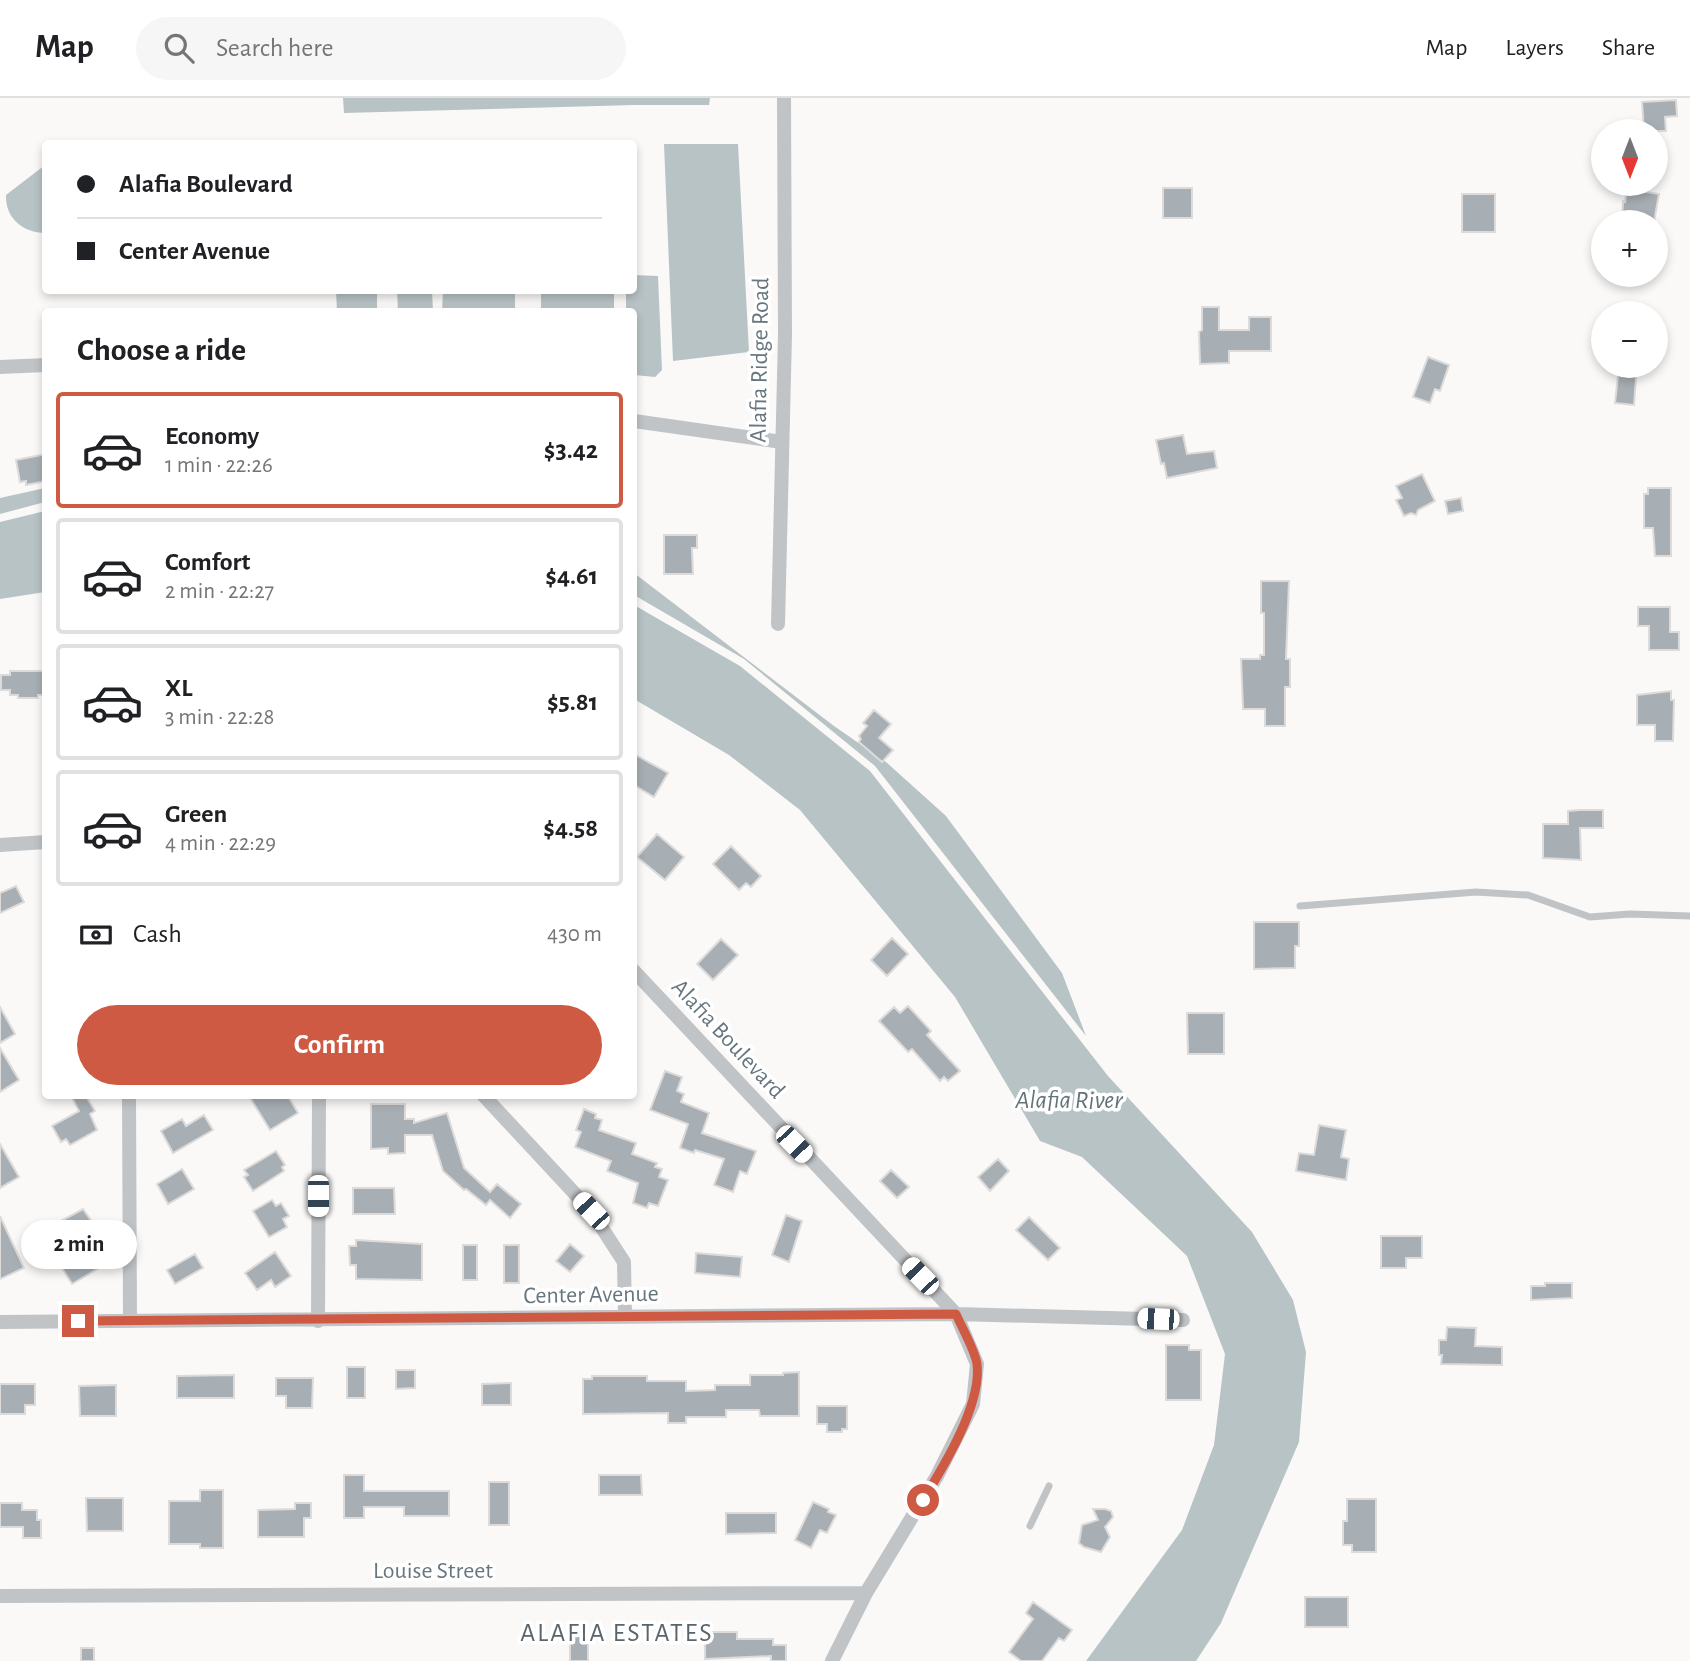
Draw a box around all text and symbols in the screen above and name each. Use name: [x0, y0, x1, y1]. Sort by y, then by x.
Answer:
search box: [136, 17, 626, 80]
icon: search: [160, 29, 198, 67]
text: Map: [35, 31, 94, 64]
text: Search here: [216, 35, 334, 61]
text: Map: [1425, 36, 1467, 60]
text: Layers: [1505, 36, 1564, 60]
text: Share: [1602, 36, 1655, 60]
north arrow: [1591, 119, 1668, 196]
map controls: [1591, 119, 1668, 378]
text: Alafia Boulevard: [119, 171, 293, 197]
button: +: [1591, 210, 1668, 287]
text: Center Avenue: [119, 238, 270, 264]
street label: Alafia Ridge Road: [747, 277, 773, 443]
button: −: [1591, 301, 1668, 378]
text: Choose a ride: [77, 334, 246, 366]
icon: car: [81, 419, 144, 482]
text: Economy: [165, 423, 259, 449]
text: $3.42: [544, 437, 598, 463]
text: 1 min · 22:26: [165, 454, 273, 477]
icon: car: [81, 545, 144, 608]
text: Comfort: [165, 549, 250, 575]
text: $4.61: [545, 563, 598, 589]
text: 2 min · 22:27: [165, 580, 274, 603]
icon: car: [81, 671, 144, 734]
text: XL: [165, 675, 192, 701]
text: $5.81: [547, 689, 598, 715]
text: 3 min · 22:28: [165, 706, 275, 729]
icon: car: [81, 797, 144, 860]
text: Green: [165, 801, 227, 827]
text: $4.58: [543, 815, 598, 841]
text: 4 min · 22:29: [165, 832, 276, 855]
icon: cash: [77, 916, 115, 954]
text: Cash: [133, 921, 182, 947]
text: 430 m: [547, 923, 602, 946]
street label: Alafia Boulevard: [667, 975, 789, 1103]
button: Confirm: [77, 1005, 602, 1085]
water label: Alafia River: [1014, 1087, 1124, 1113]
car: [772, 1122, 817, 1166]
car: [308, 1175, 329, 1217]
car: [569, 1188, 614, 1234]
callout: 2 min: [20, 1220, 136, 1268]
text: 2 min: [53, 1233, 105, 1256]
car: [898, 1254, 943, 1298]
street label: Center Avenue: [523, 1282, 659, 1308]
route end: [62, 1305, 94, 1337]
car: [1137, 1308, 1180, 1330]
route start: [907, 1484, 939, 1516]
street label: Louise Street: [373, 1559, 493, 1583]
district label: ALAFIA ESTATES: [520, 1620, 714, 1646]

